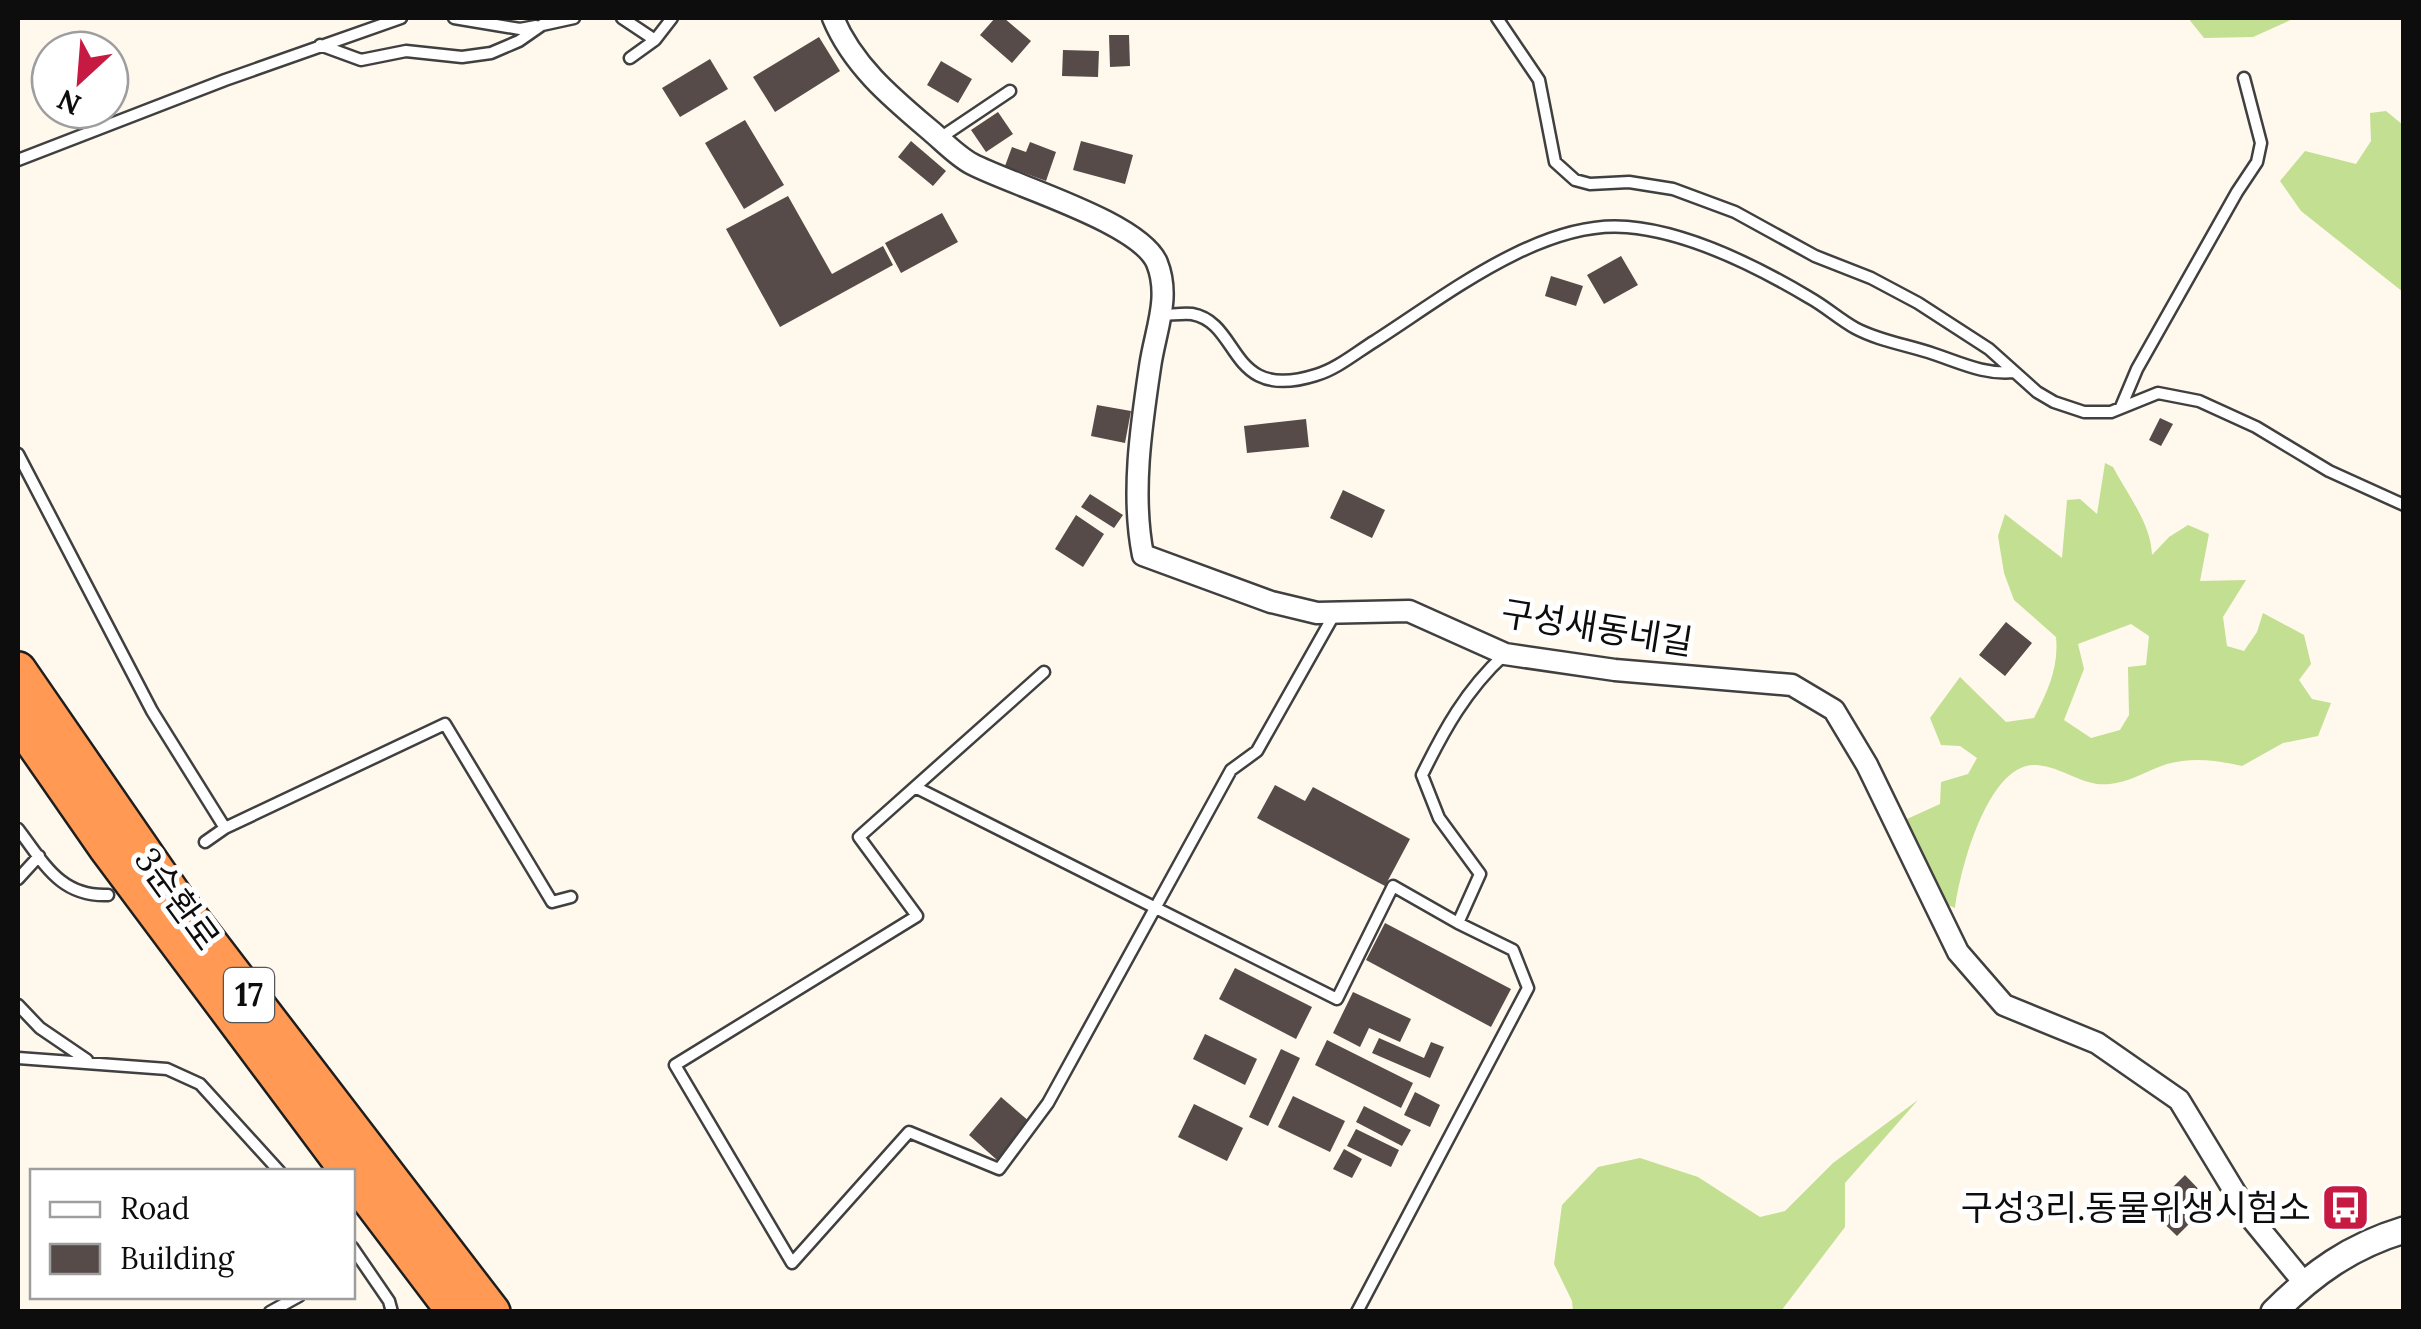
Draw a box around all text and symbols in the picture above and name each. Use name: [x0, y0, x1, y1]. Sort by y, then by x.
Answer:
north arrow: [30, 30, 130, 130]
text: N: [51, 82, 87, 123]
street label: 구성새동네길: [1498, 590, 1696, 665]
street label: 3순환로: [125, 839, 230, 959]
road number: 17: [224, 968, 274, 1022]
legend: [30, 1169, 355, 1299]
bus stop icon: 구성3리.동물위생시험소: [2320, 1182, 2372, 1234]
place label: 구성3리.동물위생시험소: [1961, 1185, 2311, 1230]
text: Road: [120, 1189, 190, 1227]
text: Building: [120, 1239, 236, 1278]

